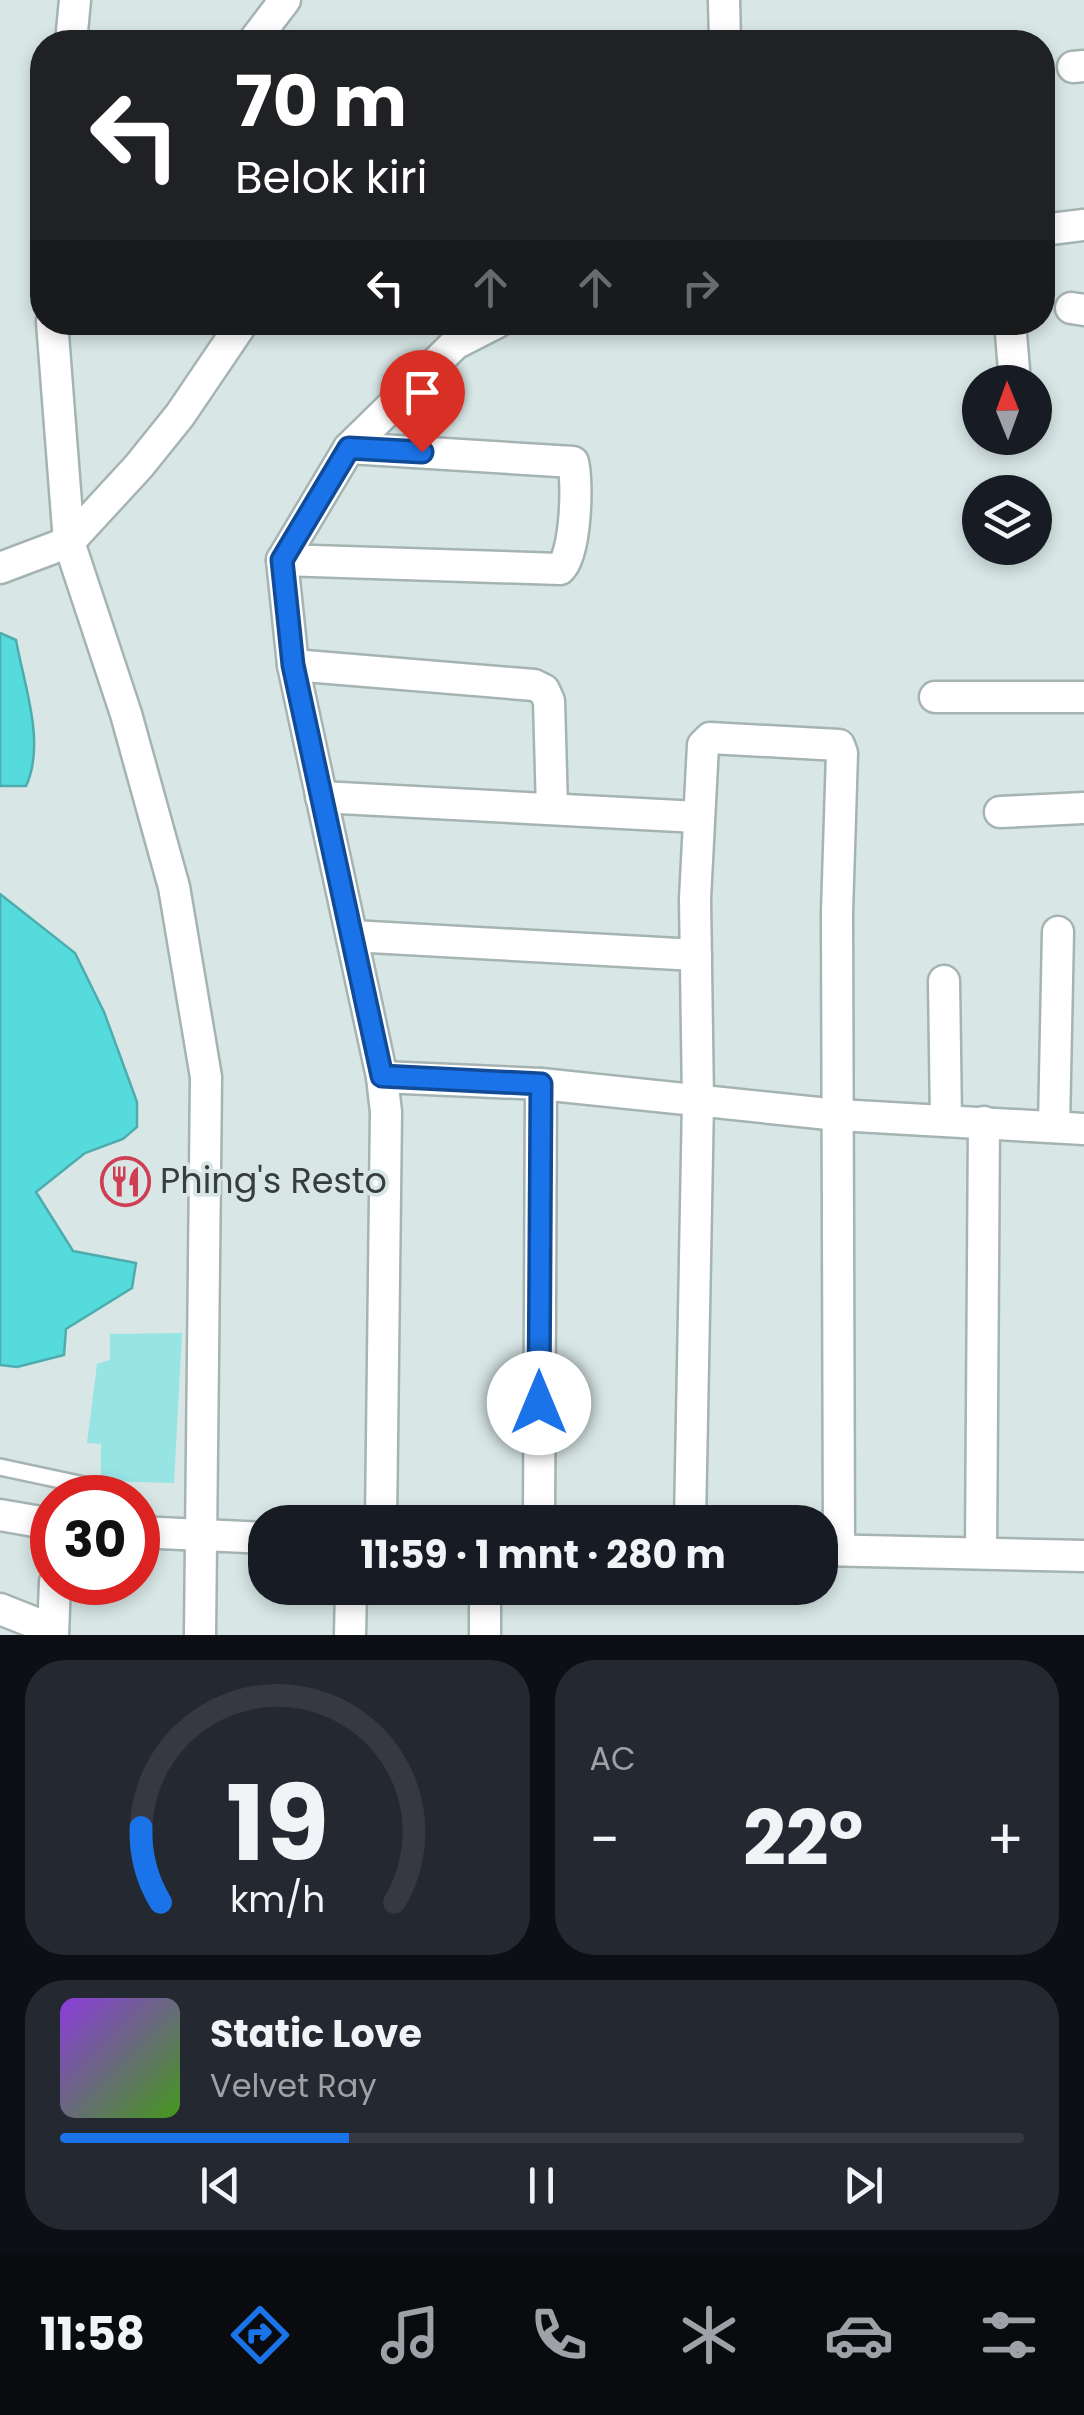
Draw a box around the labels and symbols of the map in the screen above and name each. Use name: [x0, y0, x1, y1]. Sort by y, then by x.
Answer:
pin: [380, 350, 465, 453]
north arrow: [962, 365, 1052, 455]
restaurant icon: Phing's Resto: [99, 1155, 151, 1207]
place label: Phing's Resto: [160, 1156, 387, 1205]
position arrow: [487, 1351, 591, 1455]
speed limit sign: 30: [30, 1475, 160, 1605]

